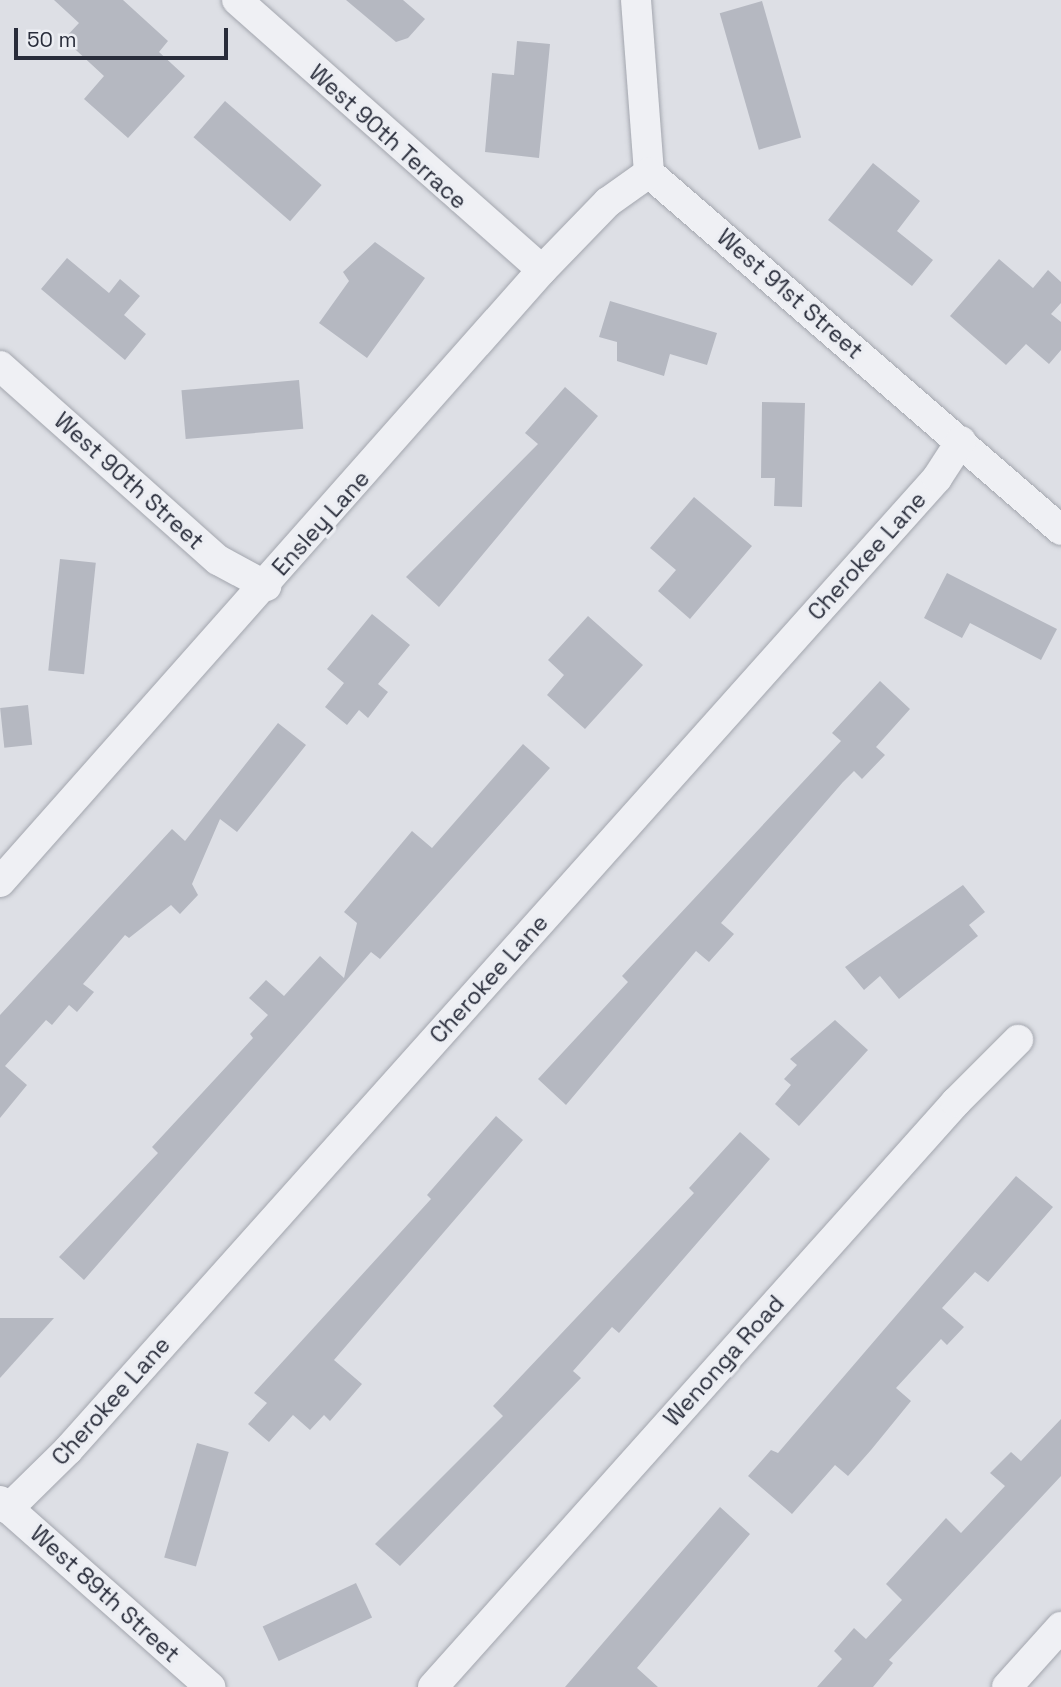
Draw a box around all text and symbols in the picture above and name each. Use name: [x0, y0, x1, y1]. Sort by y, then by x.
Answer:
scale bar: [18, 14, 231, 58]
text: 50 m: [27, 26, 77, 53]
street label: West 90th Terrace: [303, 59, 473, 215]
street label: West 91st Street: [711, 223, 869, 365]
street label: West 90th Street: [49, 407, 209, 555]
street label: Ensley Lane: [267, 465, 375, 581]
street label: Cherokee Lane: [802, 486, 932, 626]
street label: Cherokee Lane: [424, 909, 554, 1049]
street label: Wenonga Road: [658, 1290, 790, 1432]
street label: Cherokee Lane: [46, 1331, 176, 1471]
street label: West 89th Street: [25, 1520, 185, 1668]

